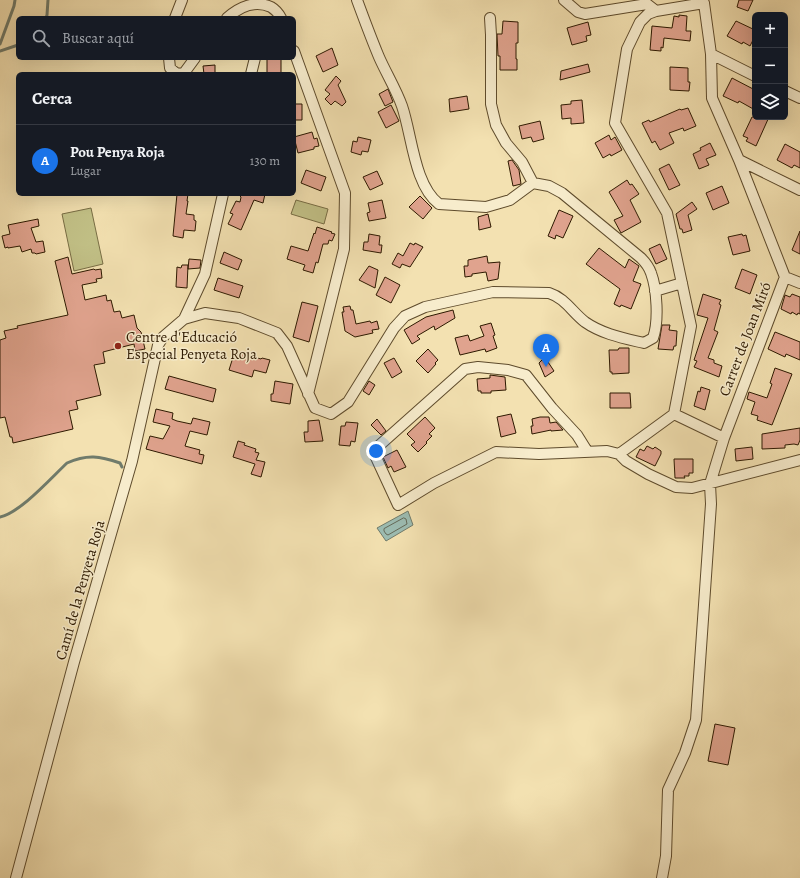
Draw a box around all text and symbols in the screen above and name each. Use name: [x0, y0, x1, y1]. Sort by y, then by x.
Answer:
map controls: [752, 12, 788, 120]
button: +: [752, 12, 788, 48]
search box: [16, 16, 296, 60]
icon: search: [30, 27, 52, 49]
text: Buscar aquí: [62, 28, 134, 48]
button: −: [752, 48, 788, 84]
button: layers: [752, 84, 788, 120]
text: Cerca: [32, 87, 72, 110]
text: Pou Penya Roja: [70, 142, 165, 162]
text: A: [41, 152, 49, 169]
text: 130 m: [250, 152, 280, 169]
text: Lugar: [70, 162, 101, 179]
street label: Carrer de Joan Miró: [714, 279, 776, 399]
place label: Centre d'Educació Especial Penyeta Roja: [126, 327, 257, 364]
pin: A: [533, 334, 559, 367]
marker: Centre d'Educació Especial Penyeta Roja: [113, 341, 123, 351]
your location: [366, 441, 386, 461]
street label: Camí de la Penyeta Roja: [50, 518, 110, 662]

